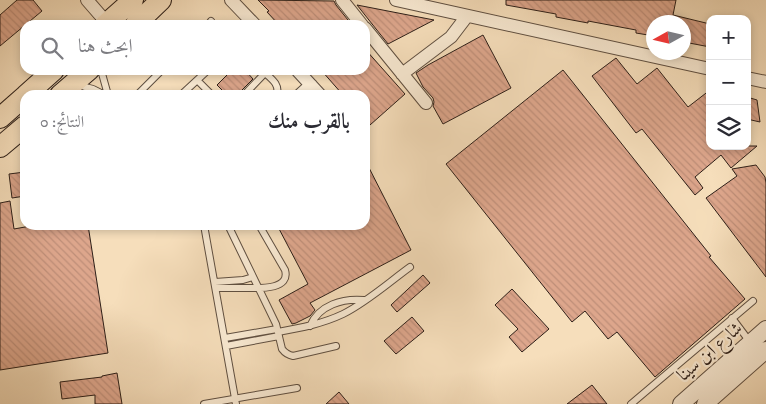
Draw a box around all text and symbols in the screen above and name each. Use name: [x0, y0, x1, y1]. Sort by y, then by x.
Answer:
north arrow: [646, 15, 691, 60]
map controls: [706, 15, 751, 150]
button: +: [706, 15, 751, 60]
search box: [20, 20, 370, 75]
icon: search: [38, 34, 66, 62]
text: ابحث هنا: [78, 35, 133, 58]
button: −: [706, 60, 751, 105]
button: layers: [706, 105, 751, 150]
text: بالقرب منك: [268, 109, 350, 135]
text: النتائج: 0: [40, 112, 84, 132]
street label: شارع ابن سينا: [673, 318, 749, 389]

